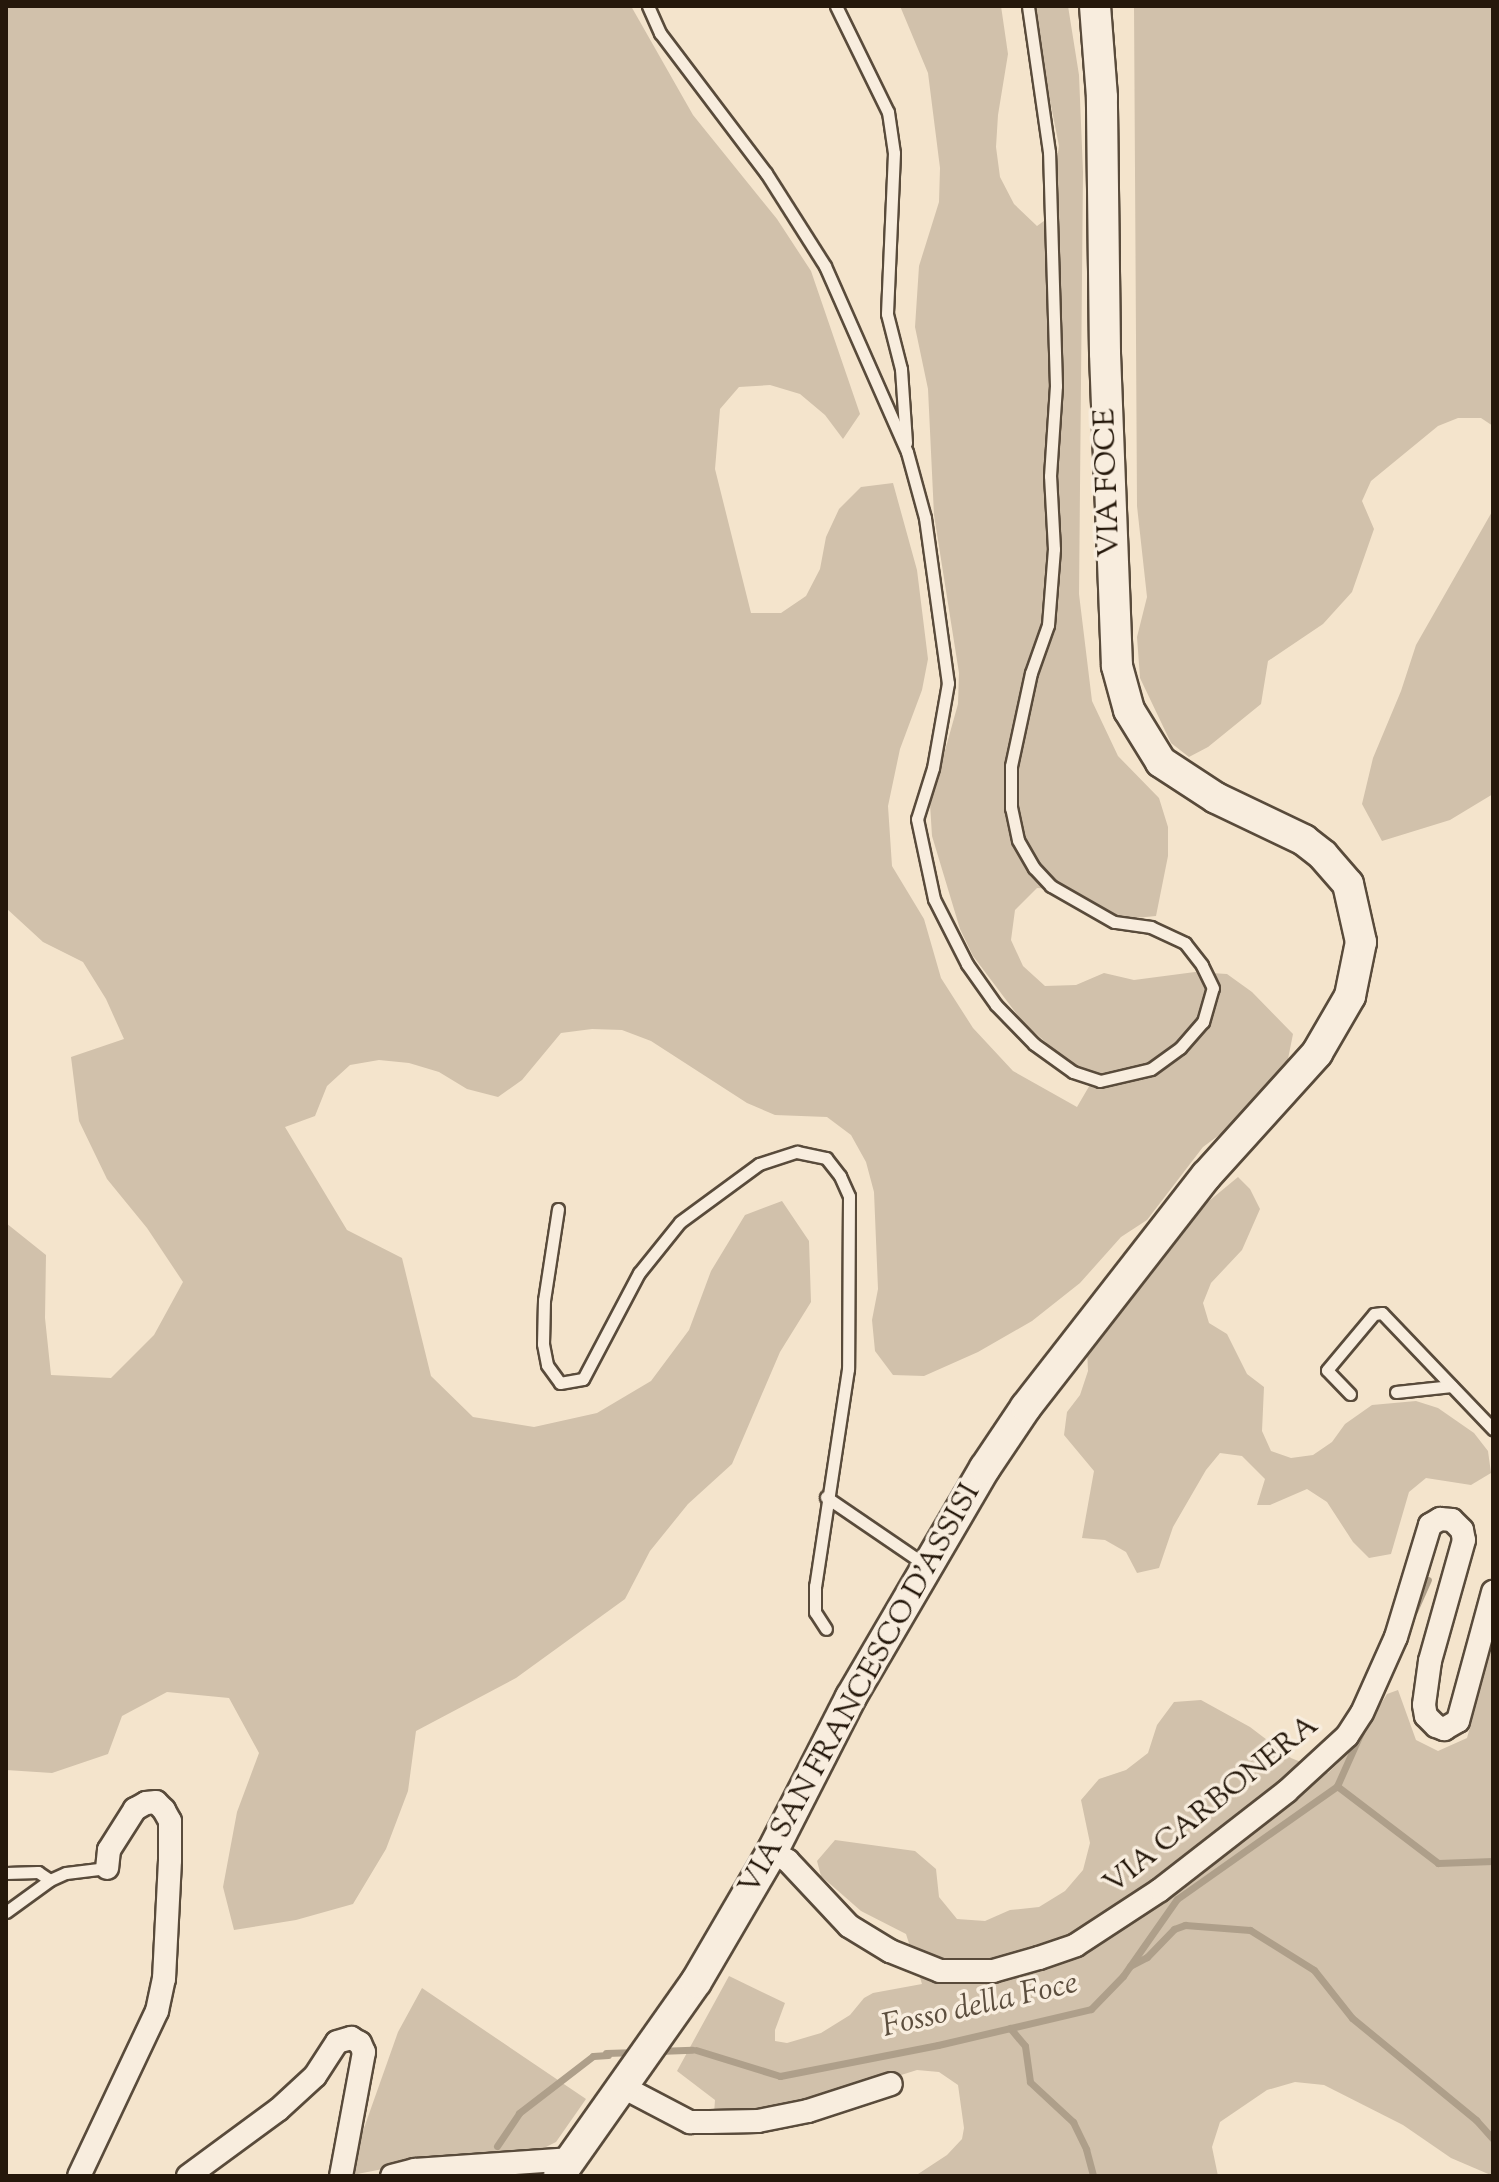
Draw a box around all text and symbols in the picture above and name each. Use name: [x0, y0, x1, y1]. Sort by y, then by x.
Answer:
street label: VIA FOCE: [1088, 408, 1130, 558]
street label: VIA SAN FRANCESCO D'ASSISI: [733, 1478, 989, 1902]
street label: VIA CARBONERA: [1097, 1708, 1327, 1904]
water label: Fosso della Foce: [878, 1965, 1082, 2047]

